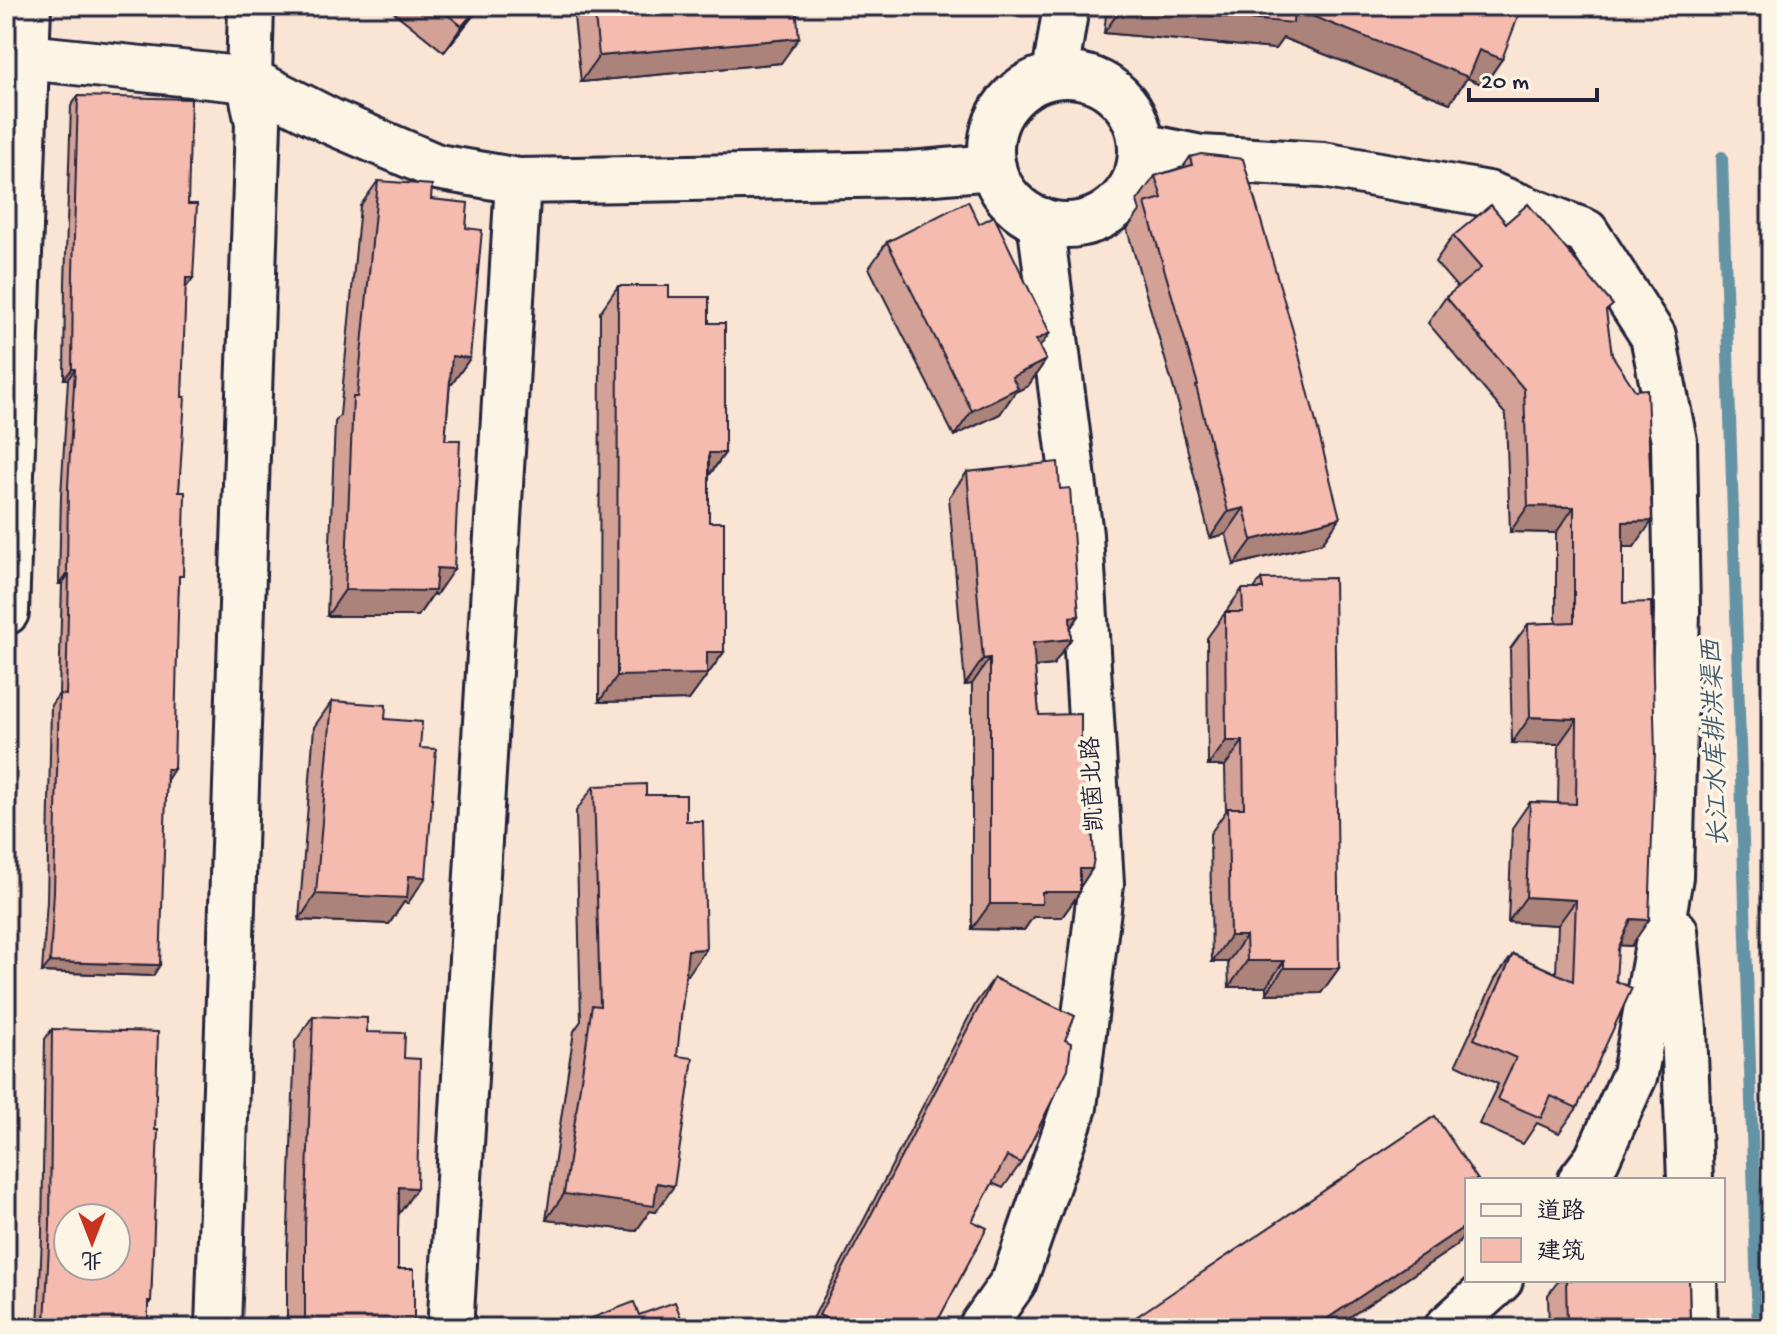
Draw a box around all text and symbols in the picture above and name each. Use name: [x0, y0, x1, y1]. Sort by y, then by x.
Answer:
scale bar: [1469, 52, 1597, 102]
text: 20 m: [1481, 69, 1529, 98]
water label: 长江水库排洪渠西: [1698, 637, 1737, 848]
street label: 凯茵北路: [1076, 735, 1112, 833]
legend: [1465, 1178, 1725, 1282]
text: 道路: [1537, 1197, 1585, 1228]
north arrow: [52, 1202, 132, 1282]
text: 建筑: [1537, 1238, 1585, 1268]
text: 北: [81, 1245, 103, 1271]

